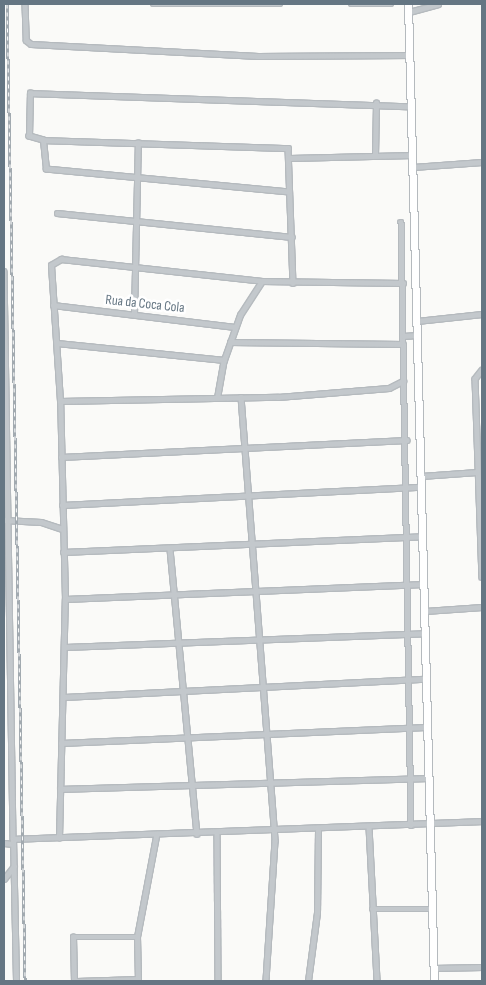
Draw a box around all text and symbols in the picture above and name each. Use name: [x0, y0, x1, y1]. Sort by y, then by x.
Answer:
street label: Rua da Coca Cola: [105, 291, 185, 317]

